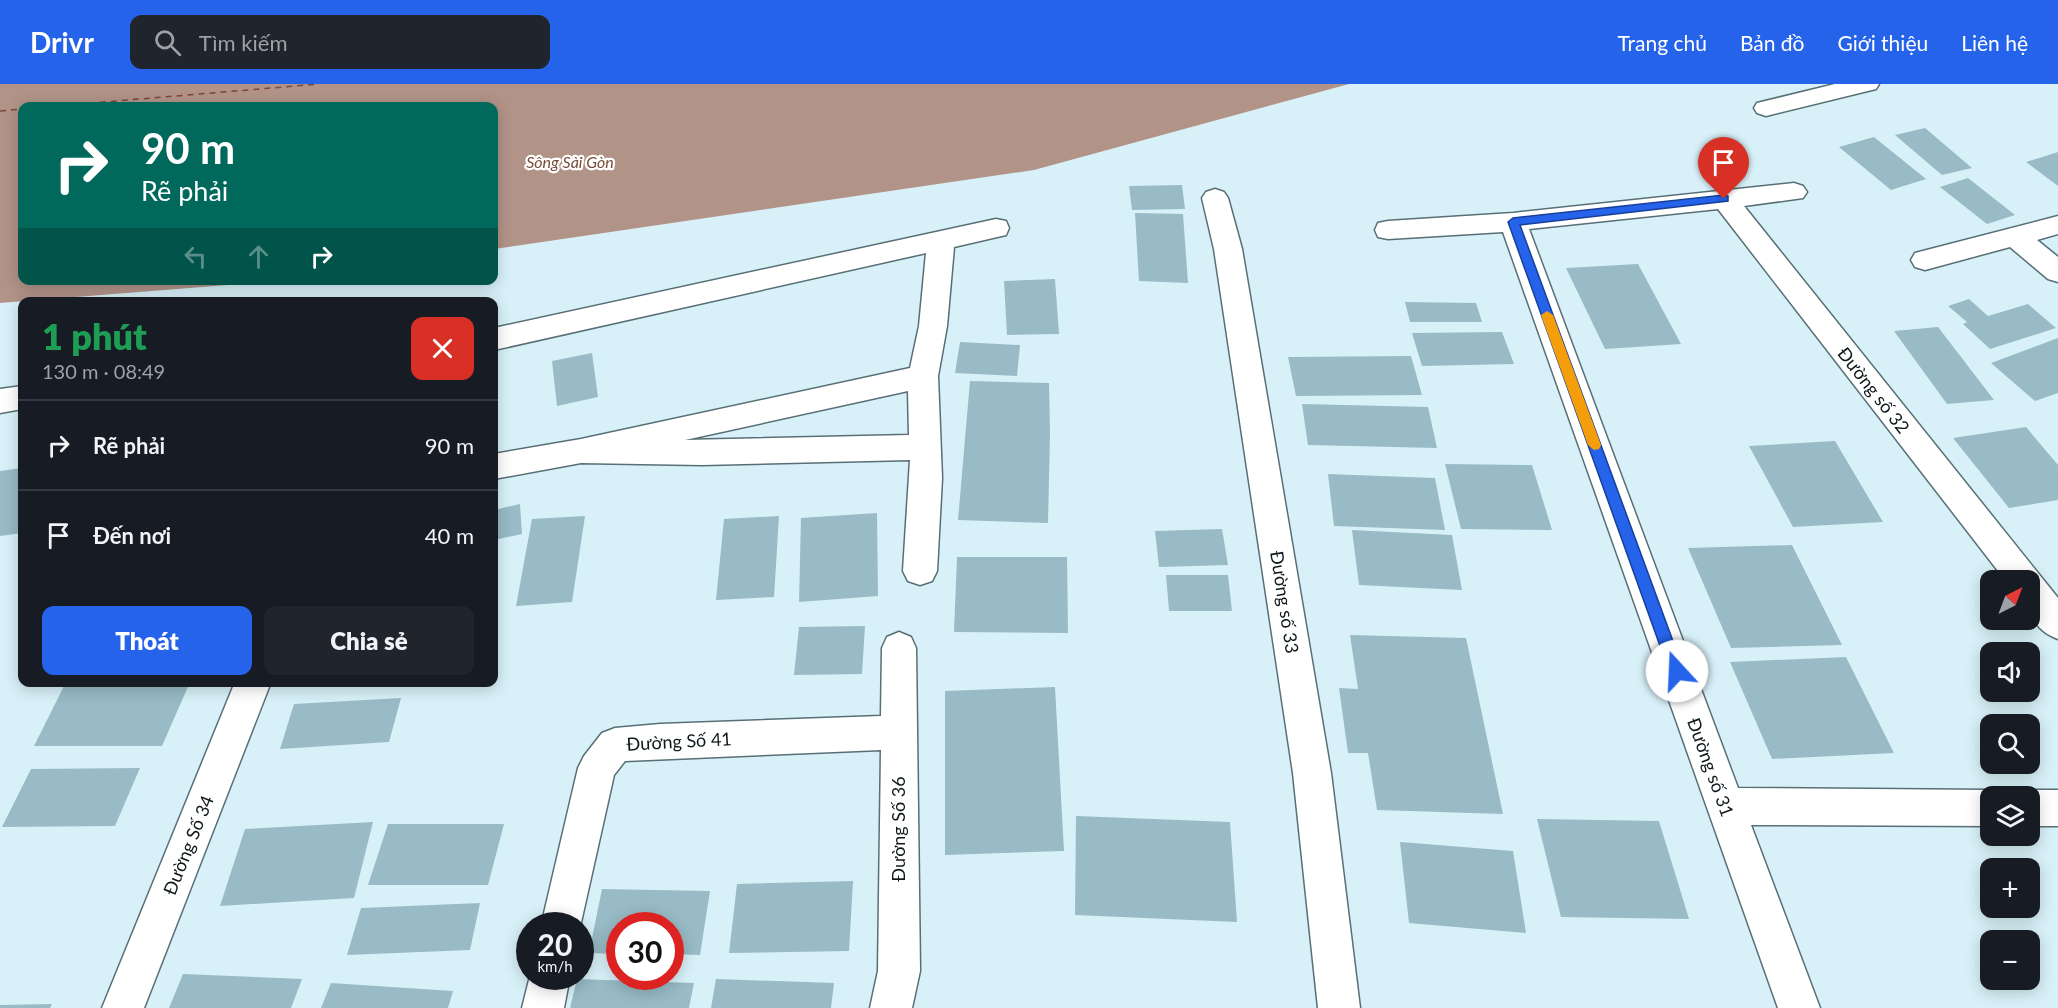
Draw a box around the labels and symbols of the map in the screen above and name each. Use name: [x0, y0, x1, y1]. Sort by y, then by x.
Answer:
pin: [1698, 137, 1749, 199]
water label: Sông Sài Gòn: [526, 152, 614, 171]
street label: Đường số 32: [1833, 342, 1915, 438]
street label: Đường số 33: [1266, 549, 1304, 655]
north arrow: [1980, 570, 2040, 630]
position arrow: [1645, 639, 1709, 703]
street label: Đường số 31: [1683, 715, 1739, 819]
street label: Đường Số 41: [626, 727, 732, 755]
street label: Đường Số 36: [887, 776, 909, 882]
street label: Đường Số 34: [158, 792, 218, 898]
speed limit sign: 30: [606, 912, 684, 990]

